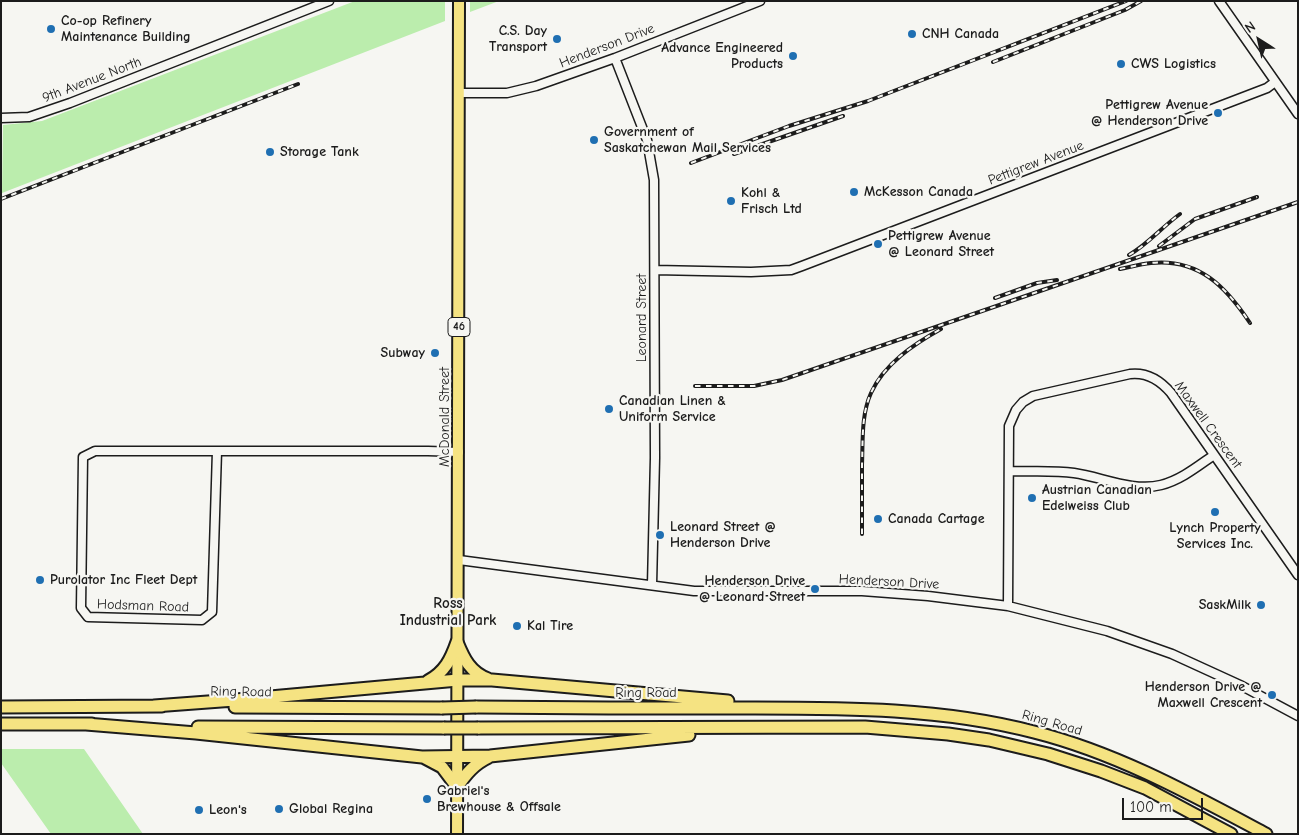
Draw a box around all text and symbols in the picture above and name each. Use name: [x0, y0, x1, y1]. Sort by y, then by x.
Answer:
place label: Co-op Refinery Maintenance Building: [61, 13, 191, 46]
north arrow: [1234, 15, 1284, 65]
text: N: [1241, 18, 1259, 37]
street label: Henderson Drive: [557, 20, 657, 72]
marker: Co-op Refinery Maintenance Building: [45, 23, 57, 35]
place label: C.S. Day Transport: [489, 23, 547, 56]
place label: CNH Canada: [922, 26, 999, 42]
marker: CNH Canada: [906, 28, 918, 40]
marker: C.S. Day Transport: [551, 33, 563, 45]
place label: Advance Engineered Products: [661, 40, 783, 72]
marker: Advance Engineered Products: [787, 50, 799, 62]
street label: 9th Avenue North: [40, 53, 144, 107]
place label: CWS Logistics: [1131, 56, 1216, 72]
marker: CWS Logistics: [1115, 58, 1127, 70]
place label: Pettigrew Avenue @ Henderson Drive: [1091, 97, 1208, 130]
marker: Pettigrew Avenue @ Henderson Drive: [1212, 107, 1224, 119]
place label: Government of Saskatchewan Mail Services: [604, 124, 771, 156]
marker: Government of Saskatchewan Mail Services: [588, 134, 600, 146]
street label: Pettigrew Avenue: [986, 137, 1086, 189]
place label: Storage Tank: [280, 144, 359, 160]
marker: Storage Tank: [264, 146, 276, 158]
place label: McKesson Canada: [864, 184, 973, 200]
place label: Kohl & Frisch Ltd: [741, 185, 802, 218]
marker: McKesson Canada: [848, 186, 860, 198]
marker: Kohl & Frisch Ltd: [725, 195, 737, 207]
place label: Pettigrew Avenue @ Leonard Street: [888, 228, 994, 260]
marker: Pettigrew Avenue @ Leonard Street: [872, 238, 884, 250]
street label: Leonard Street: [634, 274, 650, 362]
road number: 46: [448, 318, 470, 337]
place label: Subway: [381, 345, 425, 361]
marker: Subway: [429, 347, 441, 359]
street label: McDonald Street: [437, 367, 453, 467]
street label: Maxwell Crescent: [1171, 378, 1245, 472]
place label: Canadian Linen & Uniform Service: [619, 393, 726, 426]
marker: Canadian Linen & Uniform Service: [603, 403, 615, 415]
place label: Austrian Canadian Edelweiss Club: [1042, 482, 1152, 514]
marker: Austrian Canadian Edelweiss Club: [1026, 492, 1038, 504]
marker: Lynch Property Services Inc.: [1209, 506, 1221, 518]
place label: Canada Cartage: [888, 511, 985, 527]
marker: Canada Cartage: [872, 513, 884, 525]
place label: Leonard Street @ Henderson Drive: [670, 519, 776, 552]
place label: Lynch Property Services Inc.: [1169, 520, 1261, 552]
marker: Leonard Street @ Henderson Drive: [654, 529, 666, 541]
street label: Henderson Drive: [838, 571, 940, 593]
place label: Purolator Inc Fleet Dept: [50, 572, 197, 588]
place label: Henderson Drive @ Leonard Street: [699, 573, 805, 606]
marker: Purolator Inc Fleet Dept: [34, 574, 46, 586]
marker: Henderson Drive @ Leonard Street: [809, 583, 821, 595]
district label: Ross Industrial Park: [400, 595, 496, 630]
street label: Hodsman Road: [97, 596, 189, 616]
place label: SaskMilk: [1199, 597, 1251, 613]
marker: SaskMilk: [1255, 599, 1267, 611]
place label: Kal Tire: [527, 618, 573, 634]
marker: Kal Tire: [511, 620, 523, 632]
place label: Henderson Drive @ Maxwell Crescent: [1145, 679, 1262, 712]
street label: Ring Road: [210, 683, 272, 701]
street label: Ring Road: [615, 685, 677, 701]
marker: Henderson Drive @ Maxwell Crescent: [1266, 689, 1278, 701]
street label: Ring Road: [1020, 706, 1084, 740]
place label: Gabriel's Brewhouse & Offsale: [437, 783, 561, 816]
scale bar: [1124, 788, 1205, 820]
marker: Gabriel's Brewhouse & Offsale: [421, 793, 433, 805]
text: 100 m: [1130, 798, 1172, 816]
place label: Global Regina: [289, 801, 373, 817]
place label: Leon's: [209, 802, 247, 818]
marker: Global Regina: [273, 803, 285, 815]
marker: Leon's: [193, 804, 205, 816]

